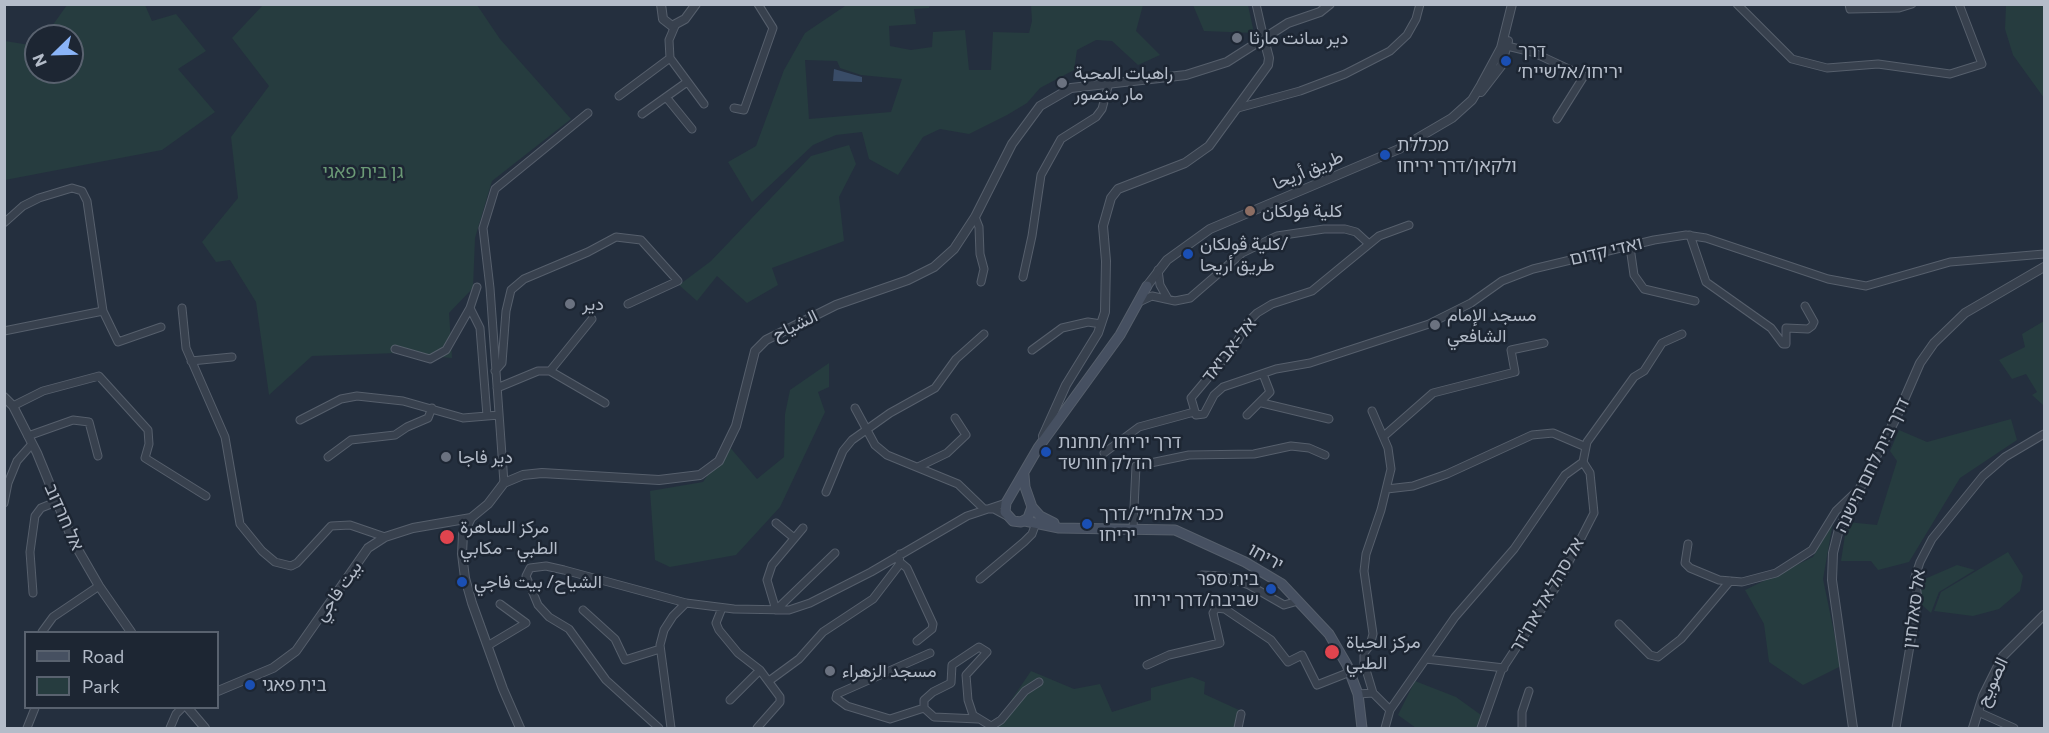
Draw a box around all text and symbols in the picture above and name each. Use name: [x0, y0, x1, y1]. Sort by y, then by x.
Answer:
north arrow: [24, 24, 84, 84]
place label: دير سانت مارثا: [1249, 27, 1348, 49]
marker: دير سانت مارثا: [1230, 31, 1244, 45]
place label: דרך יריחו/אלשייח׳: [1518, 40, 1623, 82]
text: N: [28, 51, 50, 70]
marker: דרך יריחו/אלשייח׳: [1499, 54, 1513, 68]
place label: راهبات المحبة مار منصور: [1074, 62, 1173, 104]
marker: راهبات المحبة مار منصور: [1055, 76, 1069, 90]
place label: מכללת ולקאן/דרך יריחו: [1397, 134, 1517, 176]
street label: طريق أريحا: [1269, 145, 1347, 195]
marker: מכללת ולקאן/דרך יריחו: [1378, 148, 1392, 162]
park label: גן בית פאגי: [323, 161, 403, 183]
place label: كلية فولكان: [1262, 200, 1343, 222]
marker: كلية فولكان: [1243, 204, 1257, 218]
street label: ואדי קדום: [1568, 232, 1644, 270]
place label: كلية ڤولكان/ طريق أريحا: [1200, 233, 1289, 276]
marker: كلية ڤولكان/ طريق أريحا: [1181, 247, 1195, 261]
place label: دير: [582, 293, 604, 315]
marker: دير: [563, 297, 577, 311]
place label: مسجد الإمام الشافعي: [1447, 304, 1537, 346]
street label: الشياح: [769, 305, 821, 345]
street label: אל-אביאד: [1197, 313, 1261, 387]
marker: مسجد الإمام الشافعي: [1428, 318, 1442, 332]
street label: דרך בית לחם הישנה: [1830, 394, 1914, 536]
place label: דרך יריחו /תחנת הדלק חורשד: [1058, 431, 1181, 474]
marker: דרך יריחו /תחנת הדלק חורשד: [1039, 445, 1053, 459]
place label: دير فاجا: [458, 446, 513, 468]
marker: دير فاجا: [439, 450, 453, 464]
street label: אל חרדוב: [40, 480, 88, 554]
place label: ככר אלנח׳יל/דרך יריחו: [1099, 503, 1224, 546]
place label: مركز الساهرة الطبي - مكابي: [460, 516, 558, 558]
marker: ככר אלנח׳יל/דרך יריחו: [1080, 517, 1094, 531]
marker: مركز الساهرة الطبي - مكابي: [438, 528, 456, 546]
street label: אל סהל אל אח'דר: [1505, 534, 1589, 656]
street label: יריחו: [1245, 539, 1287, 575]
street label: بيت فاجي: [309, 557, 367, 625]
place label: בית ספר שביבה/דרך יריחו: [1134, 568, 1259, 610]
street label: אל סאלחין: [1898, 568, 1930, 650]
place label: الشياح/ بيت فاجي: [474, 571, 602, 593]
marker: الشياح/ بيت فاجي: [455, 575, 469, 589]
marker: בית ספר שביבה/דרך יריחו: [1264, 582, 1278, 596]
legend: [24, 631, 219, 709]
place label: مركز الحياة الطبي: [1346, 631, 1421, 674]
marker: مركز الحياة الطبي: [1323, 643, 1341, 661]
text: Road: [82, 645, 124, 667]
street label: الصويح: [1971, 654, 2013, 710]
place label: مسجد الزهراء: [842, 660, 937, 682]
marker: مسجد الزهراء: [823, 664, 837, 678]
place label: בית פאגי: [262, 674, 327, 696]
text: Park: [82, 675, 120, 697]
marker: בית פאגי: [243, 678, 257, 692]

